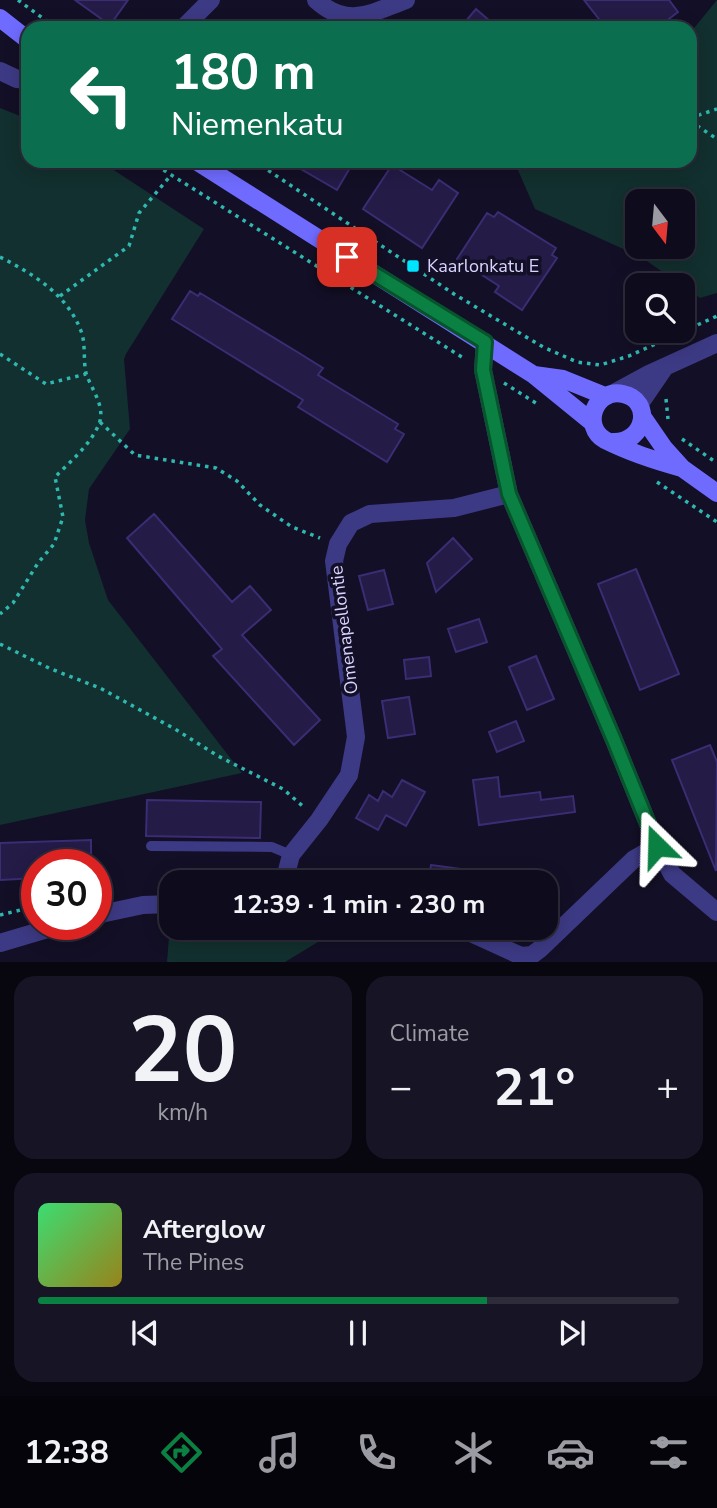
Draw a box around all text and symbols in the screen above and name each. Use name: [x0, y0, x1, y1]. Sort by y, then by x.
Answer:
text: 180 m: [171, 39, 315, 106]
icon: left: [56, 49, 147, 140]
text: Niemenkatu: [171, 103, 344, 146]
north arrow: [625, 189, 695, 259]
map controls: [625, 189, 695, 343]
pin: [317, 227, 377, 287]
icon: arrive: [328, 238, 366, 276]
place label: Kaarlonkatu E: [427, 254, 539, 278]
marker: Kaarlonkatu E: [405, 258, 421, 274]
button: search: [625, 273, 695, 343]
street label: Omenapellontie: [324, 564, 364, 696]
position arrow: [620, 809, 694, 883]
speed limit sign: 30: [21, 849, 112, 940]
text: 12:39 · 1 min · 230 m: [232, 887, 485, 922]
text: 20: [128, 989, 237, 1113]
text: Climate: [390, 1018, 469, 1049]
text: 21°: [493, 1052, 575, 1123]
text: −: [390, 1062, 412, 1113]
text: +: [656, 1062, 679, 1113]
text: km/h: [157, 1097, 208, 1128]
text: Afterglow: [143, 1212, 266, 1247]
text: The Pines: [143, 1247, 244, 1278]
icon: previous: [126, 1314, 164, 1352]
icon: pause: [339, 1314, 377, 1352]
icon: next: [553, 1314, 591, 1352]
icon: directions: [157, 1428, 206, 1477]
icon: music: [255, 1428, 304, 1477]
icon: phone: [352, 1428, 401, 1477]
icon: climate: [449, 1428, 498, 1477]
icon: car: [546, 1428, 595, 1477]
icon: filters: [644, 1428, 693, 1477]
text: 12:38: [24, 1431, 109, 1474]

